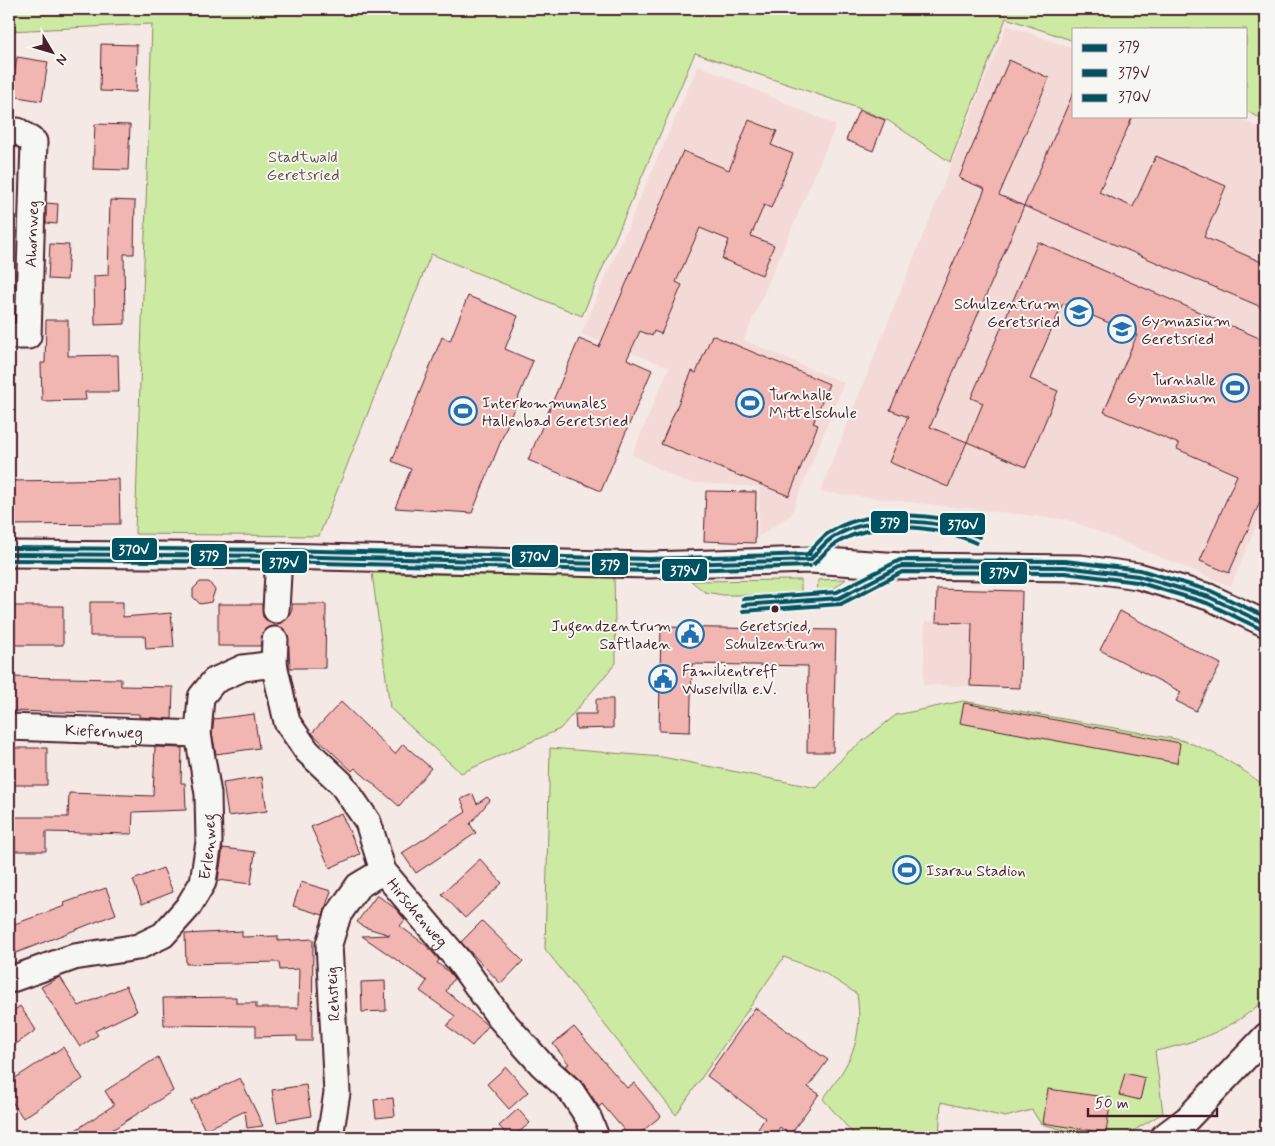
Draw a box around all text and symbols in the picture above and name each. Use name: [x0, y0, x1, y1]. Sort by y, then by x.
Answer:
north arrow: [28, 28, 78, 78]
legend: [1072, 28, 1248, 118]
text: 379: [1118, 38, 1140, 58]
text: N: [51, 50, 71, 69]
text: 379V: [1118, 64, 1150, 84]
text: 370V: [1118, 88, 1151, 108]
park label: Stadtwald Geretsried: [266, 147, 340, 186]
street label: Ahornweg: [21, 200, 44, 268]
place label: Schulzentrum Geretsried: [954, 294, 1060, 333]
school or university icon: Schulzentrum Geretsried: [1064, 297, 1094, 327]
place label: Gymnasium Geretsried: [1141, 311, 1231, 350]
school or university icon: Gymnasium Geretsried: [1107, 314, 1137, 344]
place label: Turnhalle Gymnasium: [1126, 370, 1216, 409]
sports icon: Turnhalle Gymnasium: [1220, 373, 1250, 403]
place label: Turnhalle Mittelschule: [769, 385, 857, 424]
sports icon: Turnhalle Mittelschule: [735, 388, 765, 418]
place label: Interkommunales Hallenbad Geretsried: [482, 393, 628, 432]
sports icon: Interkommunales Hallenbad Geretsried: [448, 396, 478, 426]
line badge: 379: [870, 510, 909, 534]
line badge: 370V: [939, 512, 986, 536]
text: 379: [880, 514, 900, 532]
text: 370V: [948, 516, 978, 534]
line badge: 370V: [111, 537, 158, 561]
text: 370V: [119, 541, 149, 559]
line badge: 379: [190, 543, 228, 567]
line badge: 370V: [511, 544, 559, 568]
text: 379: [199, 547, 219, 565]
text: 370V: [520, 548, 550, 566]
line badge: 379V: [261, 550, 308, 574]
line badge: 379: [591, 552, 629, 576]
text: 379V: [269, 554, 299, 572]
text: 379: [600, 556, 620, 574]
line badge: 379V: [661, 558, 708, 582]
line badge: 379V: [980, 561, 1028, 585]
text: 379V: [670, 562, 700, 580]
text: 379V: [989, 564, 1019, 582]
marker: Geretsried, Schulzentrum: [770, 604, 780, 614]
place label: Jugendzentrum Saftladen: [551, 616, 671, 655]
place label: Geretsried, Schulzentrum: [725, 617, 825, 655]
public building icon: Jugendzentrum Saftladen: [675, 619, 705, 649]
place label: Familientreff Wuselvilla e.V.: [682, 661, 777, 700]
public building icon: Familientreff Wuselvilla e.V.: [648, 664, 678, 694]
street label: Kiefernweg: [64, 720, 143, 745]
street label: Erlenweg: [194, 813, 222, 881]
sports icon: Isarau Stadion: [892, 855, 922, 885]
place label: Isarau Stadion: [926, 861, 1025, 882]
street label: Hirschenweg: [381, 874, 452, 953]
street label: Rehsteig: [322, 966, 345, 1022]
scale bar: [1088, 1086, 1216, 1118]
text: 50 m: [1095, 1094, 1129, 1114]

